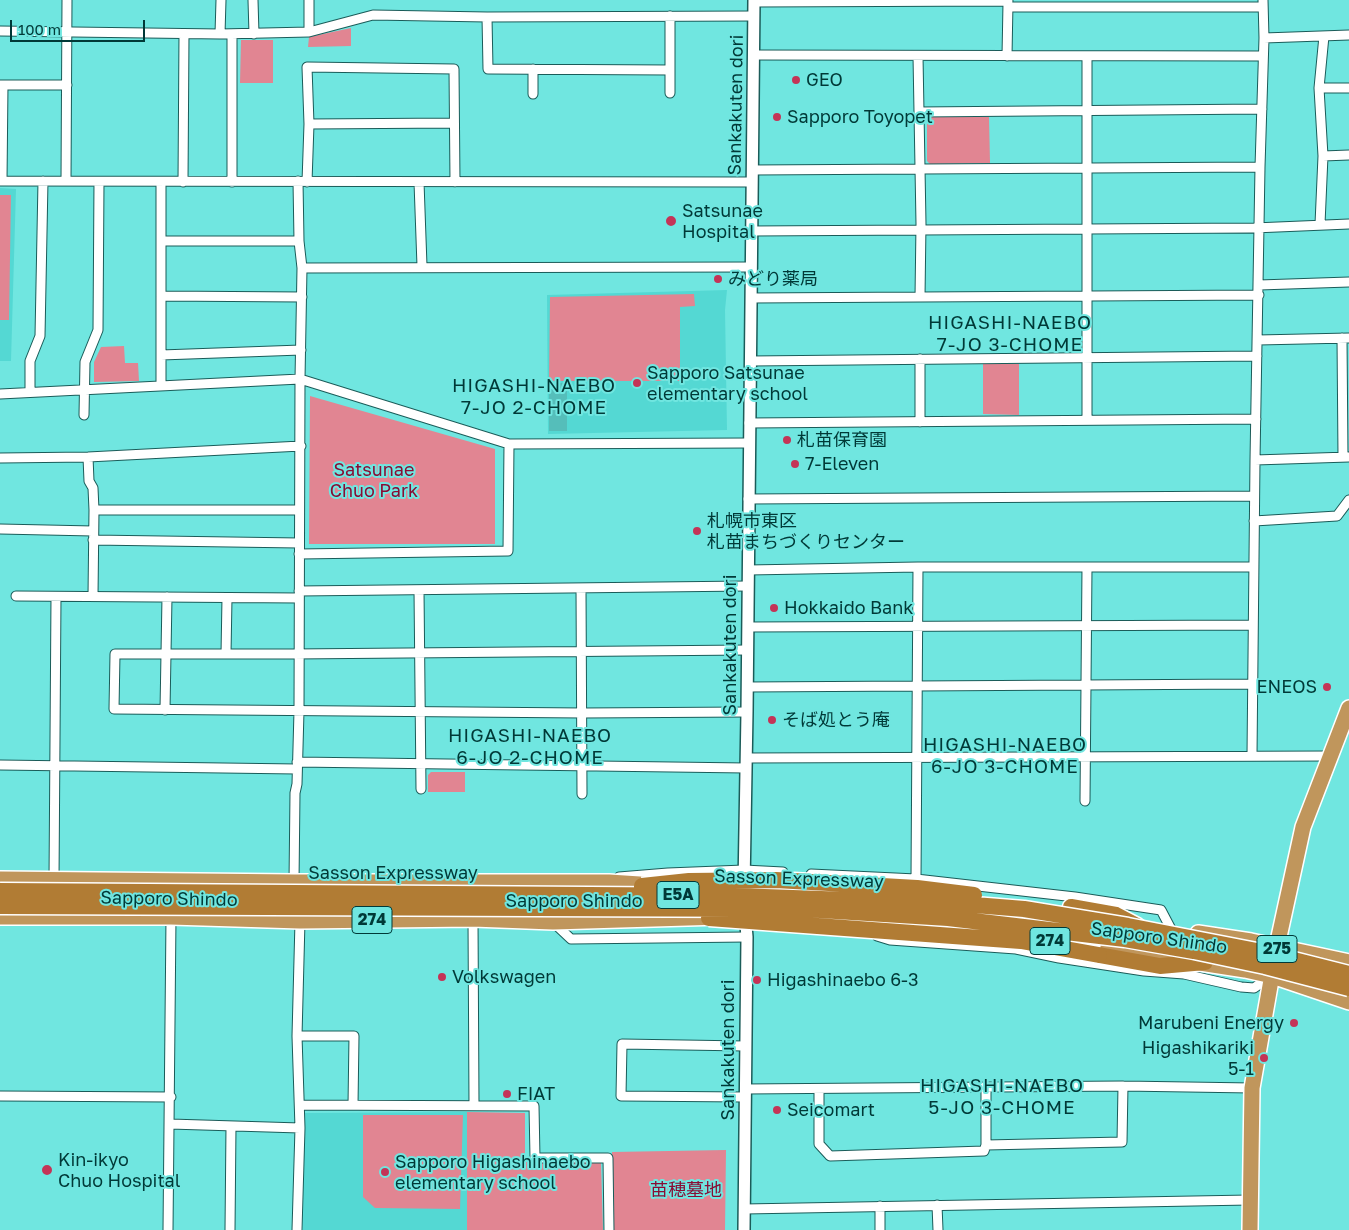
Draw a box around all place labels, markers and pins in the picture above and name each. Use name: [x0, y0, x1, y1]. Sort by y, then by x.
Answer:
place label: GEO: [806, 69, 843, 91]
marker: GEO: [790, 74, 802, 86]
place label: Sapporo Toyopet: [787, 106, 933, 128]
marker: Sapporo Toyopet: [771, 111, 783, 123]
place label: Satsunae Hospital: [682, 200, 763, 242]
marker: Satsunae Hospital: [664, 214, 678, 228]
place label: みどり薬局: [728, 268, 818, 290]
marker: みどり薬局: [712, 273, 724, 285]
place label: Sapporo Satsunae elementary school: [647, 362, 808, 404]
marker: Sapporo Satsunae elementary school: [631, 377, 643, 389]
place label: 札苗保育園: [797, 429, 887, 451]
marker: 札苗保育園: [781, 434, 793, 446]
place label: 7-Eleven: [805, 453, 879, 475]
marker: 7-Eleven: [789, 458, 801, 470]
place label: 札幌市東区 札苗まちづくりセンター: [707, 510, 905, 552]
marker: 札幌市東区 札苗まちづくりセンター: [691, 525, 703, 537]
place label: Hokkaido Bank: [784, 597, 913, 619]
marker: Hokkaido Bank: [768, 602, 780, 614]
place label: ENEOS: [1257, 676, 1317, 698]
marker: ENEOS: [1321, 681, 1333, 693]
place label: そば処とう庵: [782, 709, 890, 731]
marker: そば処とう庵: [766, 714, 778, 726]
place label: Volkswagen: [452, 966, 556, 988]
place label: Higashinaebo 6-3: [767, 969, 918, 991]
marker: Volkswagen: [436, 971, 448, 983]
marker: Higashinaebo 6-3: [751, 974, 763, 986]
place label: Marubeni Energy: [1138, 1012, 1284, 1034]
marker: Marubeni Energy: [1288, 1017, 1300, 1029]
place label: Higashikariki 5-1: [1142, 1037, 1254, 1080]
marker: Higashikariki 5-1: [1258, 1052, 1270, 1064]
place label: FIAT: [517, 1083, 555, 1105]
marker: FIAT: [501, 1088, 513, 1100]
place label: Seicomart: [787, 1099, 875, 1121]
marker: Seicomart: [771, 1104, 783, 1116]
place label: Kin-ikyo Chuo Hospital: [58, 1149, 181, 1192]
place label: Sapporo Higashinaebo elementary school: [395, 1151, 590, 1194]
marker: Kin-ikyo Chuo Hospital: [40, 1163, 54, 1177]
marker: Sapporo Higashinaebo elementary school: [379, 1166, 391, 1178]

